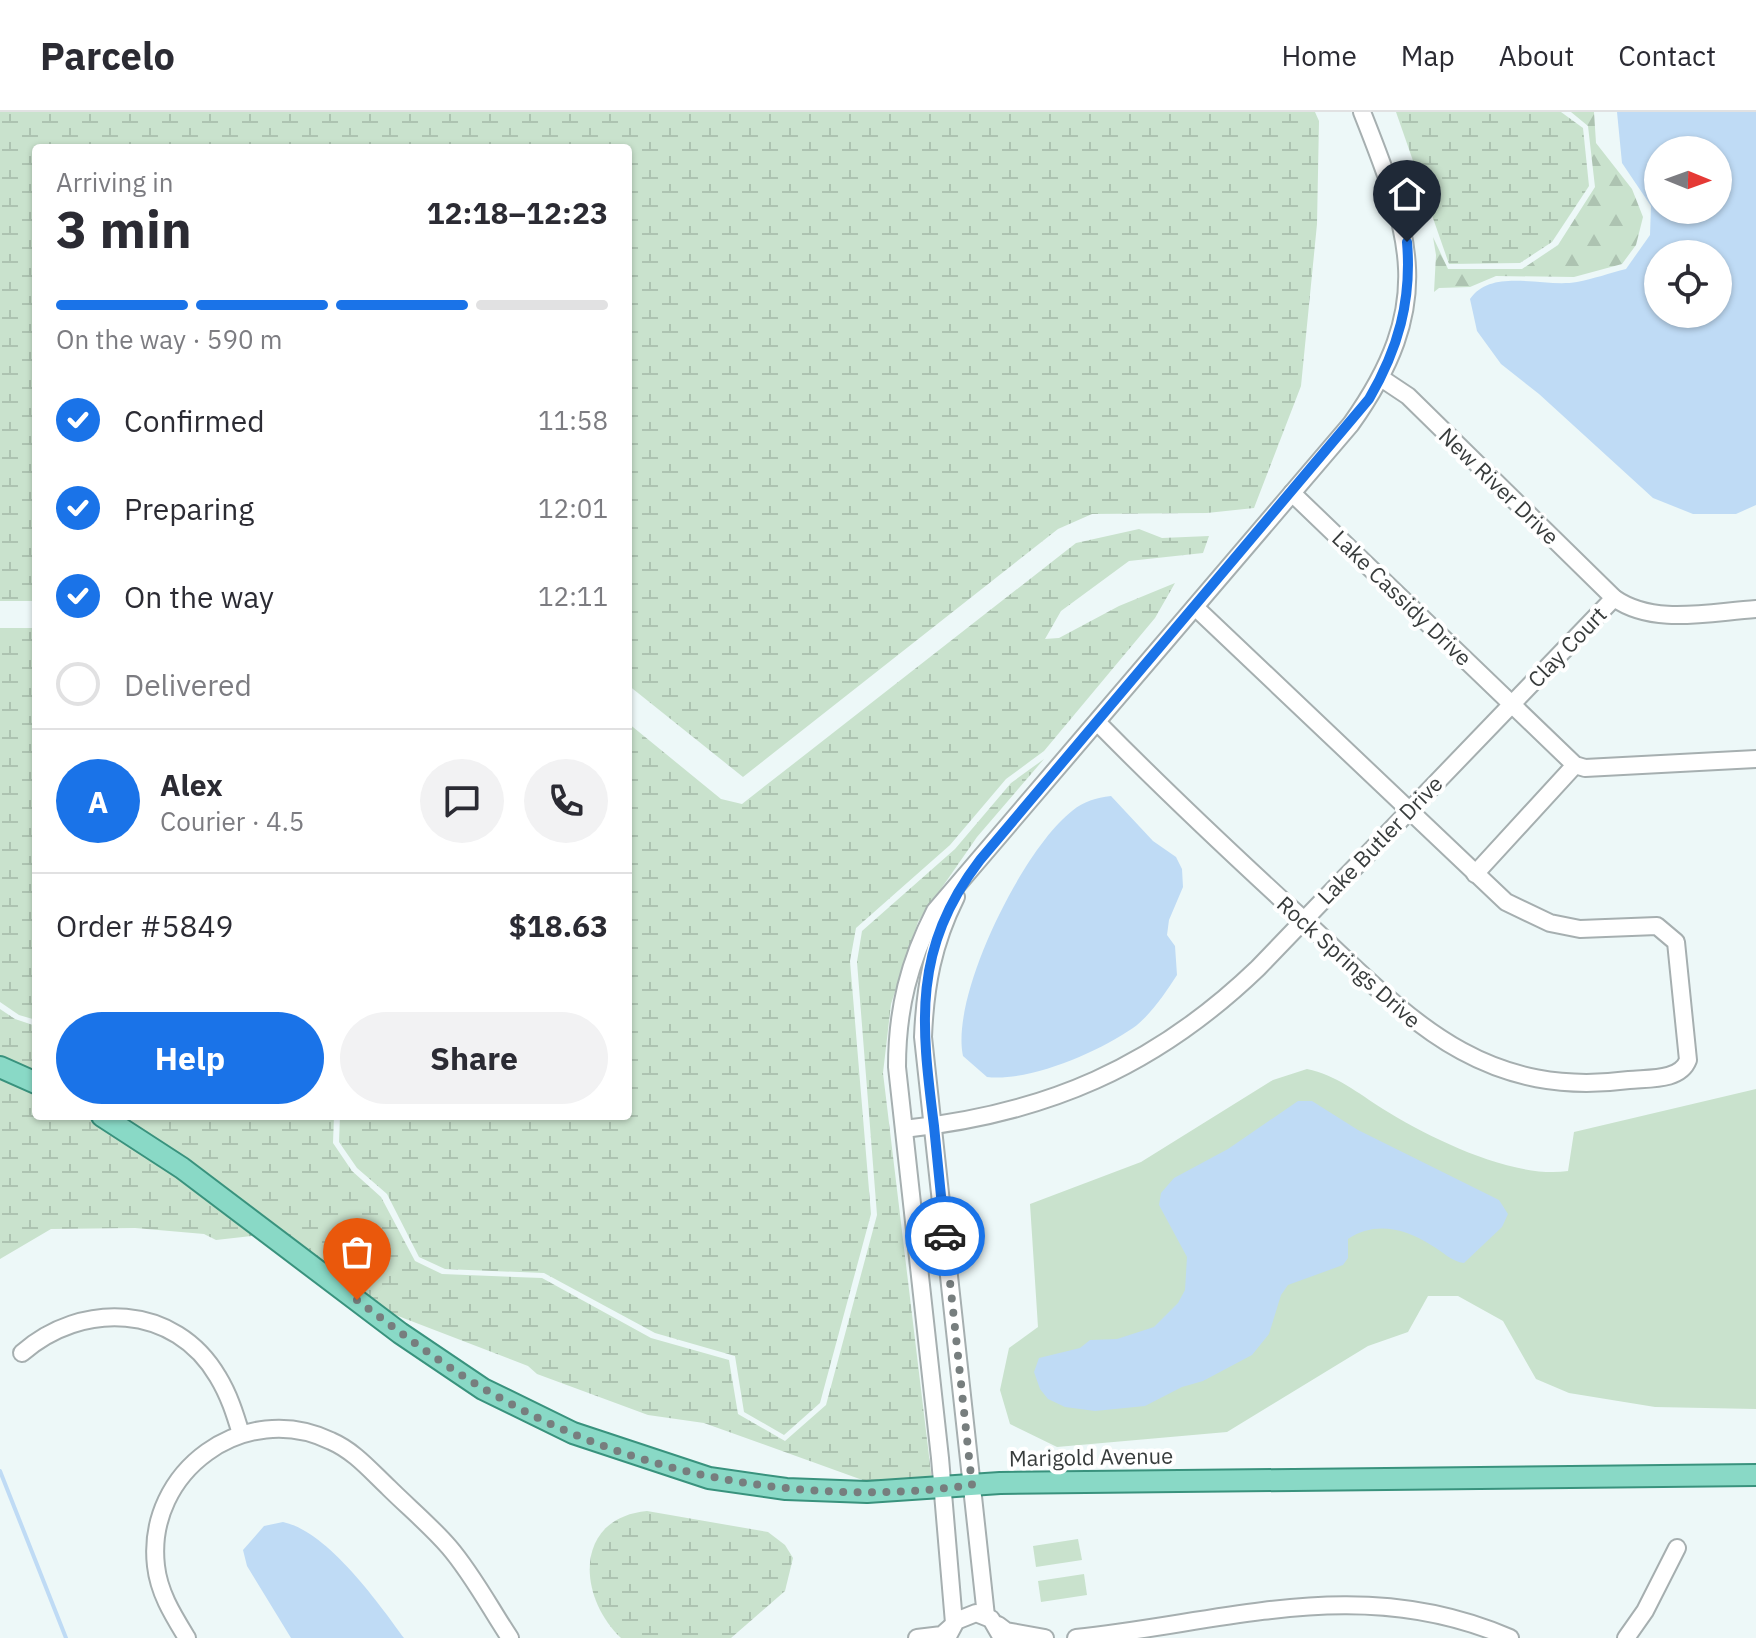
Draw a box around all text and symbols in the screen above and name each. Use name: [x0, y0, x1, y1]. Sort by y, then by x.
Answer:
text: Parcelo: [40, 31, 175, 80]
text: Home: [1281, 37, 1357, 74]
text: Map: [1401, 37, 1455, 74]
text: About: [1499, 37, 1574, 74]
text: Contact: [1618, 37, 1716, 74]
north arrow: [1644, 136, 1732, 224]
map controls: [1644, 136, 1732, 328]
pin: [1373, 160, 1441, 242]
text: Arriving in: [56, 165, 173, 199]
icon: home: [1385, 172, 1429, 216]
text: 12:18–12:23: [427, 193, 608, 232]
text: 3 min: [56, 195, 192, 262]
button: locate: [1644, 240, 1732, 328]
text: On the way · 590 m: [56, 322, 282, 356]
icon: check: [56, 398, 100, 442]
text: Confirmed: [124, 401, 265, 440]
text: 11:58: [538, 403, 608, 437]
street label: New River Drive: [1433, 421, 1566, 550]
icon: check: [56, 486, 100, 530]
text: Preparing: [124, 489, 254, 528]
text: 12:01: [538, 491, 608, 525]
street label: Lake Cassidy Drive: [1326, 523, 1478, 672]
icon: check: [56, 574, 100, 618]
text: On the way: [124, 577, 274, 616]
text: 12:11: [538, 579, 608, 613]
street label: Clay Court: [1521, 600, 1612, 693]
text: Delivered: [124, 665, 252, 704]
button: chat: [420, 759, 504, 843]
button: phone: [524, 759, 608, 843]
text: Alex: [160, 765, 223, 804]
street label: Lake Butler Drive: [1311, 769, 1448, 910]
text: A: [88, 782, 108, 821]
text: Courier · 4.5: [160, 804, 304, 838]
street label: Rock Springs Drive: [1271, 889, 1427, 1034]
text: Order #5849: [56, 906, 233, 945]
text: $18.63: [509, 906, 608, 945]
button: Help: [56, 1012, 324, 1104]
button: Share: [340, 1012, 608, 1104]
courier: [905, 1196, 985, 1276]
icon: car: [923, 1214, 967, 1258]
pin: [323, 1218, 391, 1300]
icon: bag: [335, 1230, 379, 1274]
street label: Marigold Avenue: [1009, 1441, 1173, 1472]

